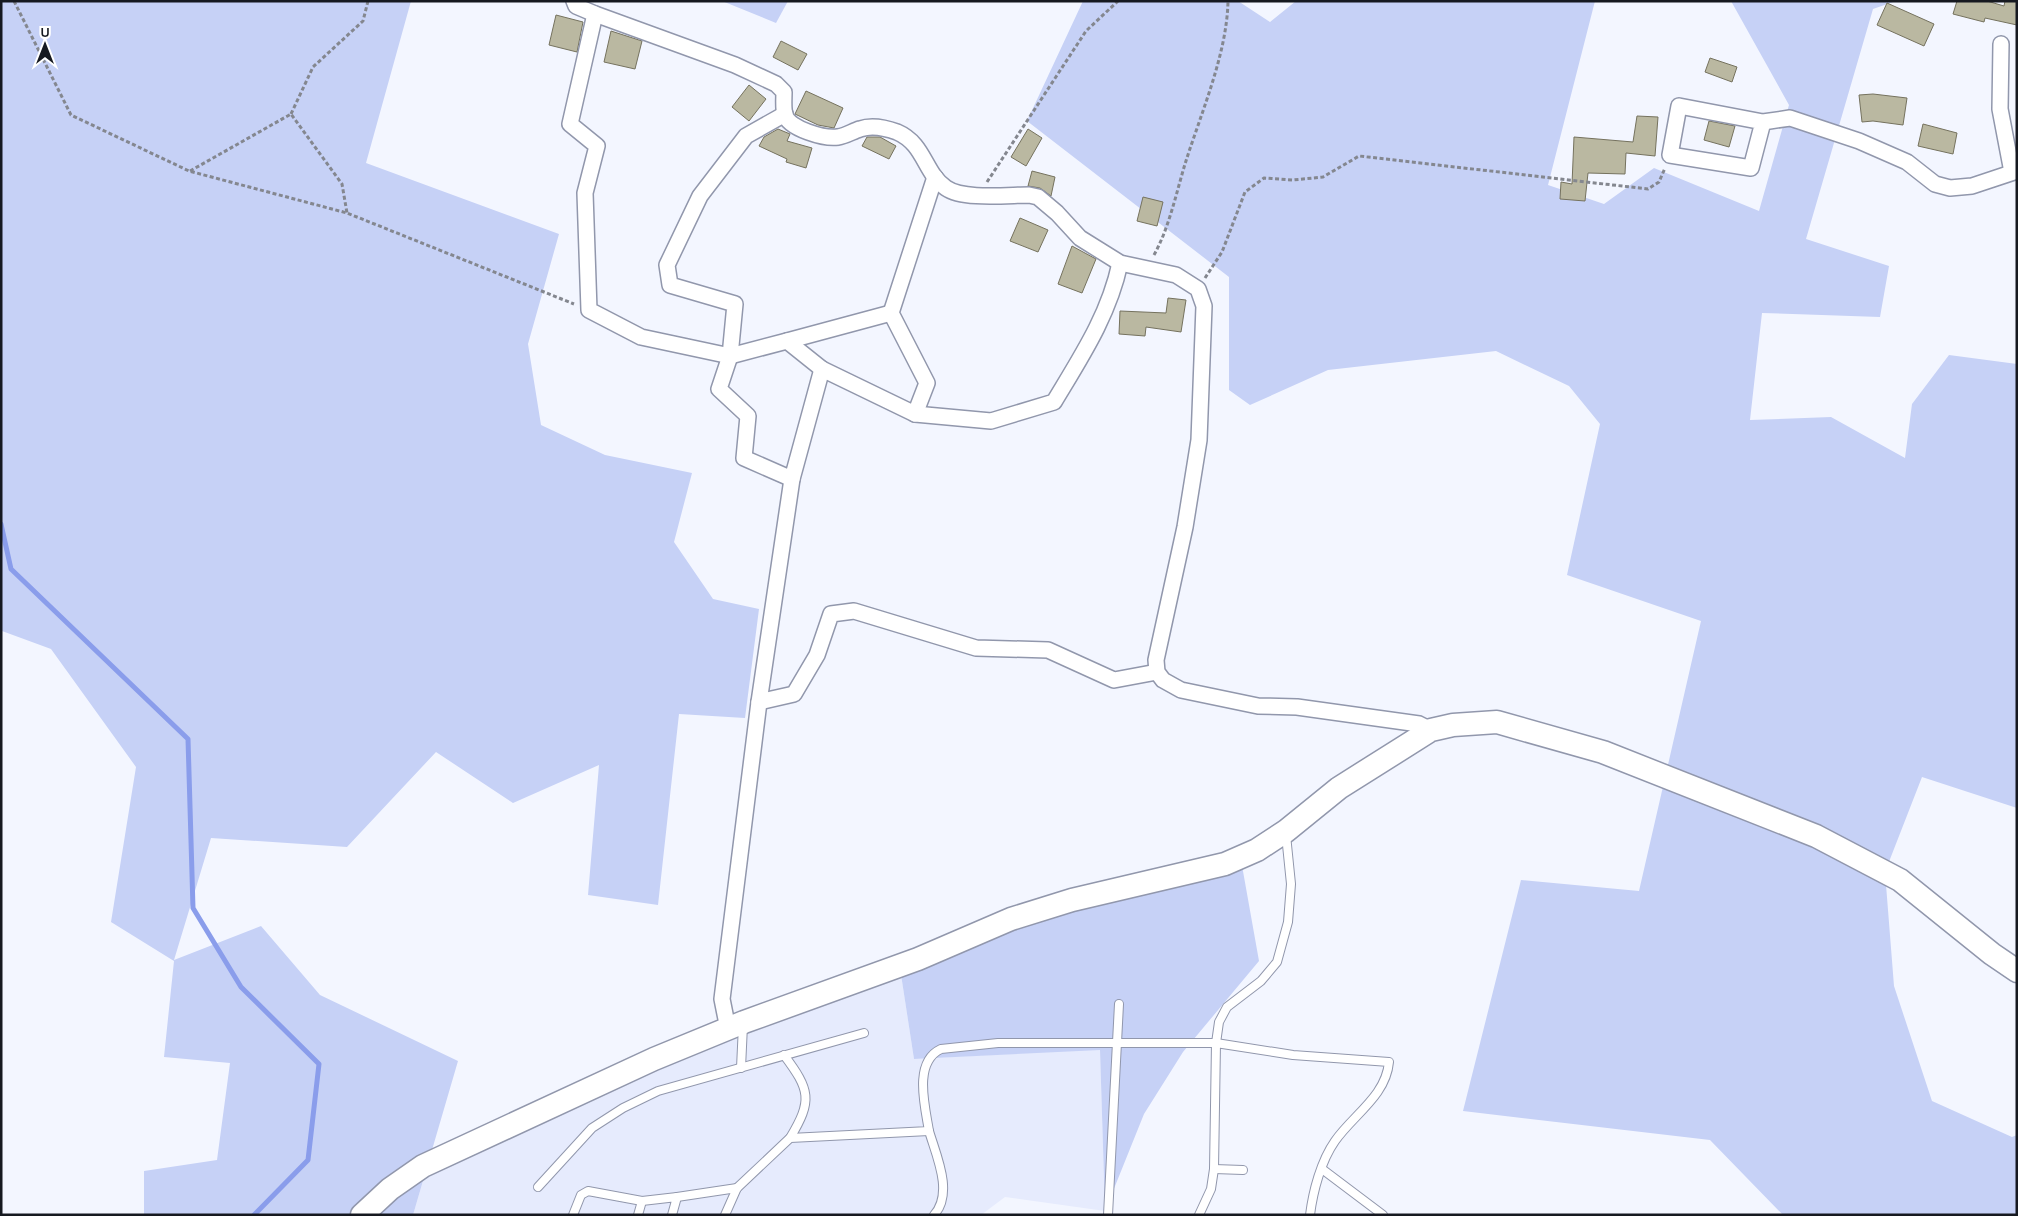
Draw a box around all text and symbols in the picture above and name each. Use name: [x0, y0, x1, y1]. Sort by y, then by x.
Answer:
north arrow: [20, 20, 70, 70]
text: U: [40, 24, 50, 41]

